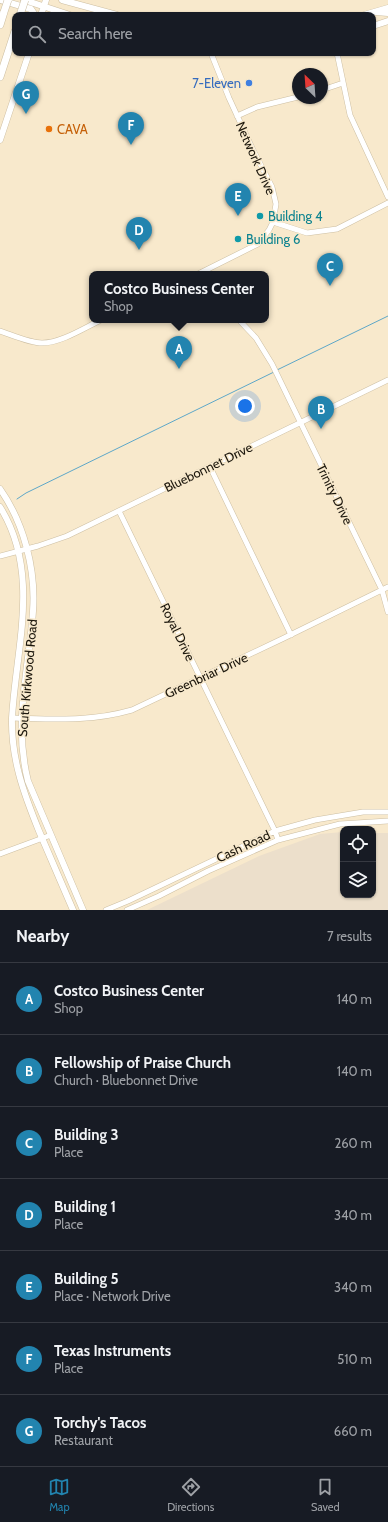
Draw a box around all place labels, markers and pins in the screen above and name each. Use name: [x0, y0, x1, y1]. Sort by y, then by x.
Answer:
place label: 7-Eleven: [192, 75, 241, 91]
marker: 7-Eleven: [244, 78, 254, 88]
pin: G: [13, 81, 39, 114]
pin: F: [118, 112, 144, 145]
place label: CAVA: [57, 121, 88, 137]
marker: CAVA: [44, 124, 54, 134]
pin: E: [225, 183, 251, 216]
place label: Building 4: [268, 208, 323, 224]
marker: Building 4: [255, 211, 265, 221]
pin: D: [126, 217, 152, 250]
place label: Building 6: [246, 231, 300, 247]
marker: Building 6: [233, 234, 243, 244]
pin: C: [317, 253, 343, 286]
pin: A: [166, 336, 192, 369]
pin: B: [308, 396, 334, 429]

